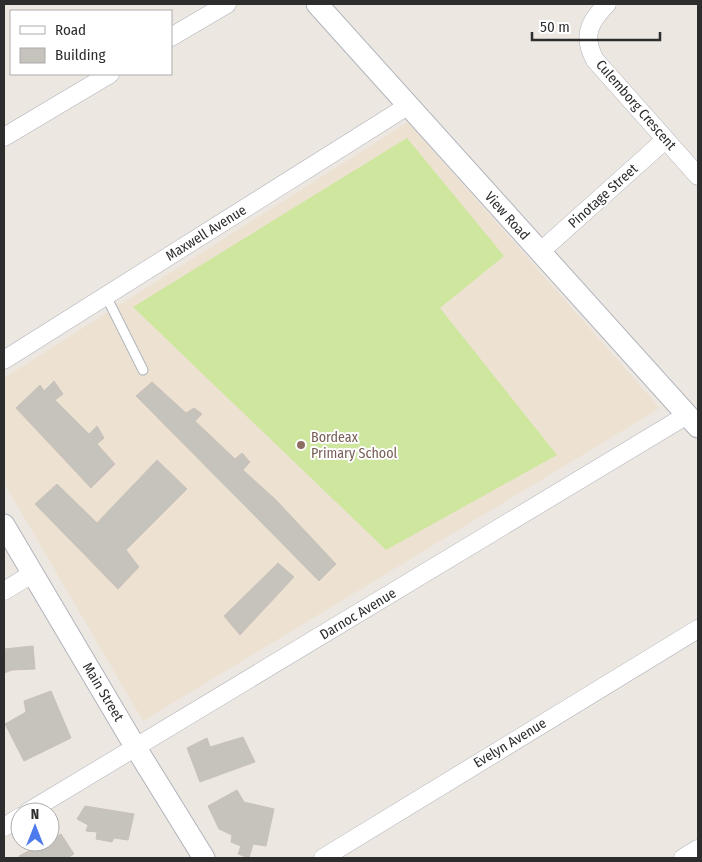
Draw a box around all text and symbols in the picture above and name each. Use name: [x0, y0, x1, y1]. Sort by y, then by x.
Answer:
legend: [10, 10, 172, 75]
scale bar: [532, 10, 660, 42]
text: 50 m: [540, 18, 570, 36]
text: Road: [55, 21, 86, 39]
text: Building: [55, 46, 106, 64]
street label: Culemborg Crescent: [592, 56, 680, 154]
street label: Pinotage Street: [565, 160, 642, 232]
street label: View Road: [481, 188, 533, 244]
street label: Maxwell Avenue: [163, 201, 249, 265]
place label: Bordeax Primary School: [311, 429, 398, 462]
marker: Bordeax Primary School: [295, 439, 307, 451]
street label: Darnoc Avenue: [317, 585, 399, 643]
street label: Main Street: [79, 660, 127, 725]
street label: Evelyn Avenue: [471, 715, 550, 771]
north arrow: [10, 802, 60, 852]
text: N: [31, 806, 39, 823]

